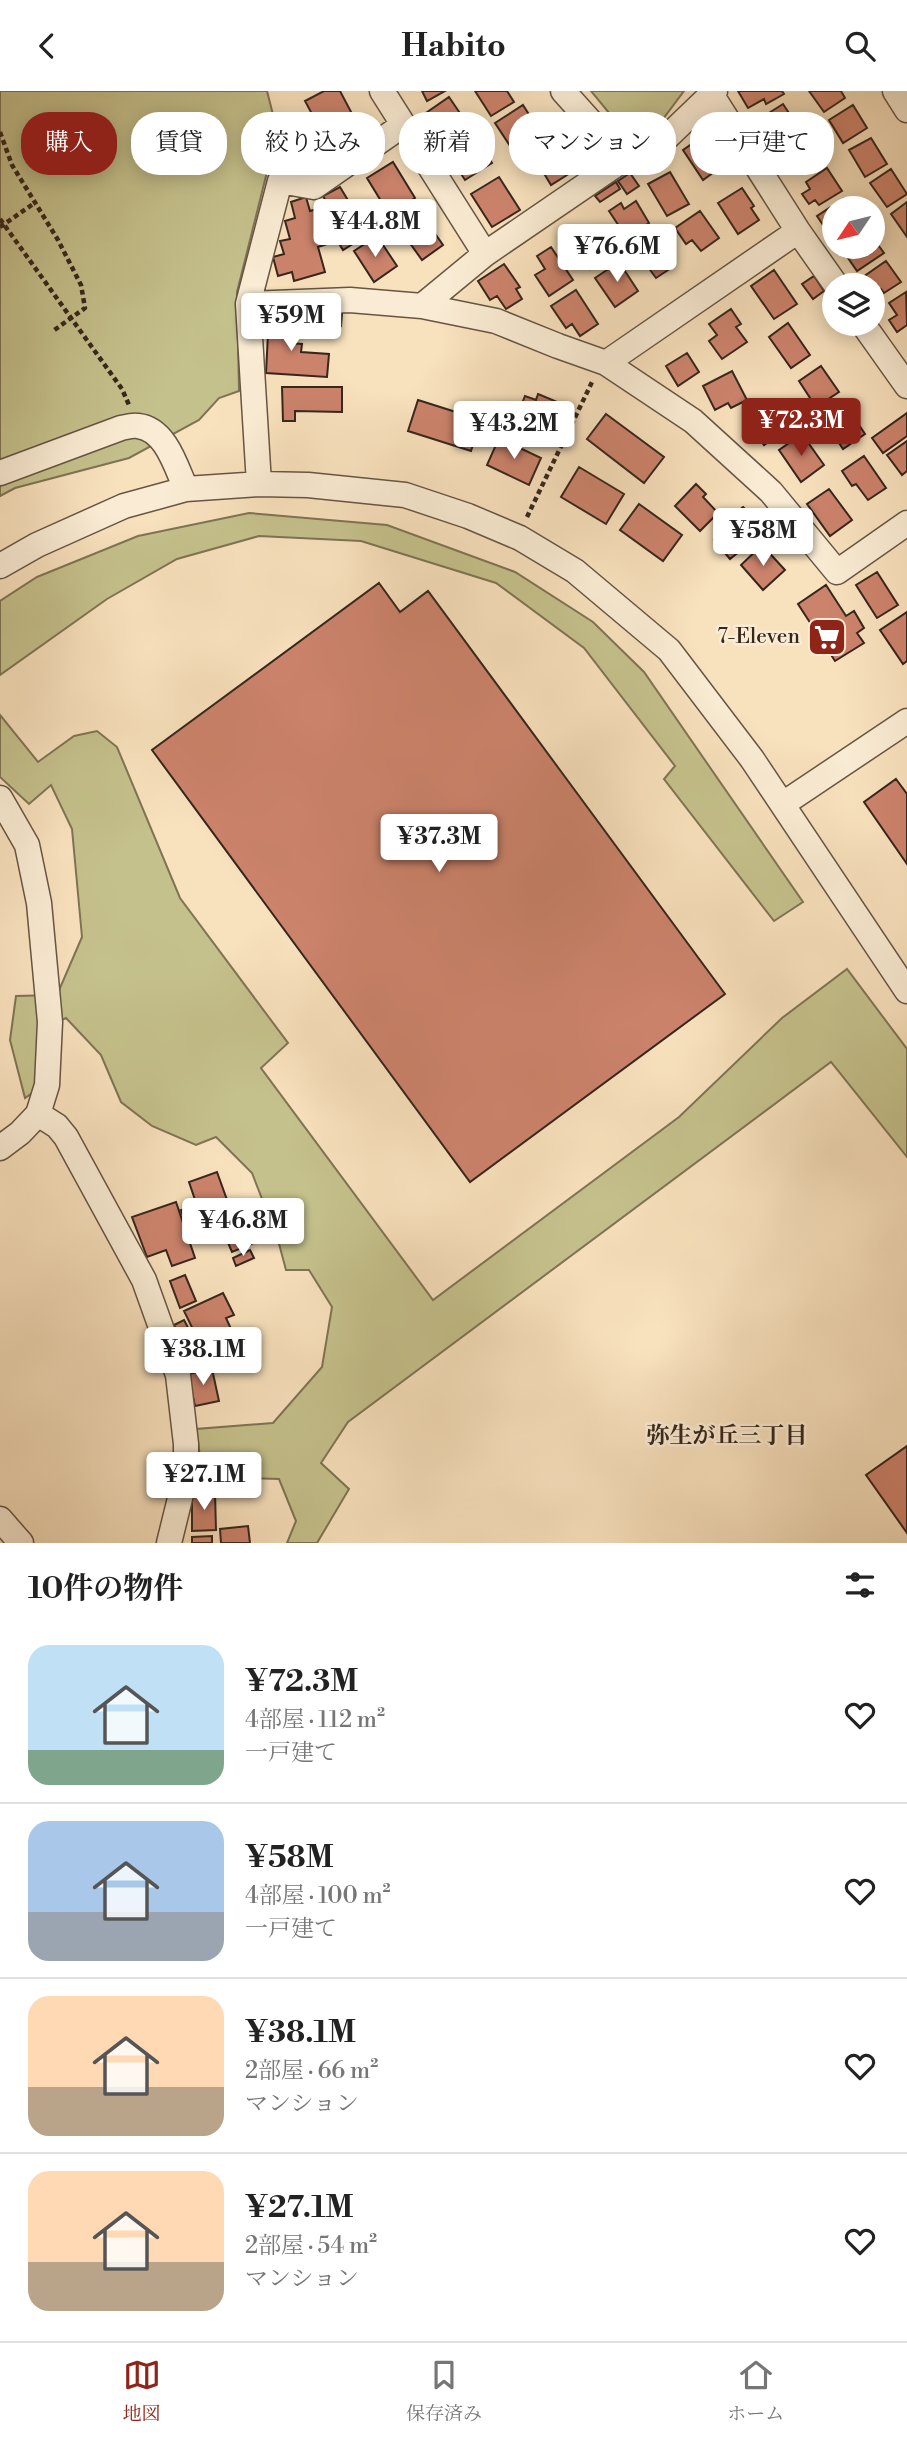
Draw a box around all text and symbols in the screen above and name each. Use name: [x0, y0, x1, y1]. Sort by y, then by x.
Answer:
text: Habito: [401, 26, 506, 66]
icon: back: [28, 27, 66, 65]
icon: search: [841, 27, 879, 65]
chip: 購入: [21, 112, 117, 175]
chip: 賃貸: [131, 112, 227, 175]
chip: 絞り込み: [241, 112, 385, 175]
chip: 新着: [399, 112, 495, 175]
chip: マンション: [509, 112, 676, 175]
chip: 一戸建て: [690, 112, 834, 175]
north arrow: [822, 196, 886, 259]
map controls: [822, 196, 885, 336]
pin: ¥44.8M: [318, 199, 432, 259]
text: ¥44.8M: [329, 208, 421, 236]
pin: ¥76.6M: [560, 225, 674, 284]
text: ¥76.6M: [574, 233, 660, 261]
button: layers: [822, 273, 885, 336]
pin: ¥59M: [250, 293, 332, 353]
text: ¥59M: [257, 302, 325, 330]
pin: ¥72.3M: [744, 399, 858, 458]
pin: ¥43.2M: [457, 401, 571, 461]
text: ¥72.3M: [758, 407, 844, 435]
text: ¥43.2M: [470, 410, 558, 438]
pin: ¥58M: [722, 509, 804, 568]
text: ¥58M: [729, 517, 797, 545]
supermarket icon: 7-Eleven: [806, 616, 848, 658]
place label: 7-Eleven: [717, 624, 800, 650]
pin: ¥37.3M: [382, 815, 496, 874]
text: ¥37.3M: [397, 823, 481, 851]
pin: ¥46.8M: [186, 1199, 300, 1258]
text: ¥46.8M: [198, 1207, 288, 1235]
pin: ¥38.1M: [146, 1327, 260, 1387]
text: ¥38.1M: [161, 1336, 245, 1364]
district label: 弥生が丘三丁目: [647, 1422, 808, 1450]
pin: ¥27.1M: [147, 1453, 261, 1512]
text: ¥27.1M: [162, 1461, 246, 1489]
icon: filters: [841, 1566, 879, 1604]
text: 10件の物件: [28, 1570, 183, 1608]
text: ¥72.3M: [245, 1663, 358, 1701]
icon: home: [84, 1673, 168, 1757]
icon: heart: [841, 1696, 879, 1734]
text: 4部屋 · 112 m²: [245, 1706, 385, 1734]
text: 一戸建て: [245, 1739, 337, 1767]
text: ¥58M: [245, 1839, 334, 1877]
icon: home: [84, 1849, 168, 1933]
icon: heart: [841, 1872, 879, 1910]
text: 4部屋 · 100 m²: [245, 1882, 391, 1910]
text: 一戸建て: [245, 1915, 337, 1943]
text: ¥38.1M: [245, 2014, 356, 2052]
icon: home: [84, 2024, 168, 2108]
icon: heart: [841, 2047, 879, 2085]
text: 2部屋 · 66 m²: [245, 2057, 378, 2085]
text: マンション: [245, 2090, 359, 2118]
text: ¥27.1M: [245, 2189, 353, 2227]
icon: home: [84, 2199, 168, 2283]
icon: heart: [841, 2222, 879, 2260]
text: 2部屋 · 54 m²: [245, 2232, 377, 2260]
text: マンション: [245, 2265, 359, 2293]
tab: 地図: [123, 2356, 161, 2426]
tab: 保存済み: [406, 2356, 482, 2426]
tab: ホーム: [727, 2356, 784, 2426]

